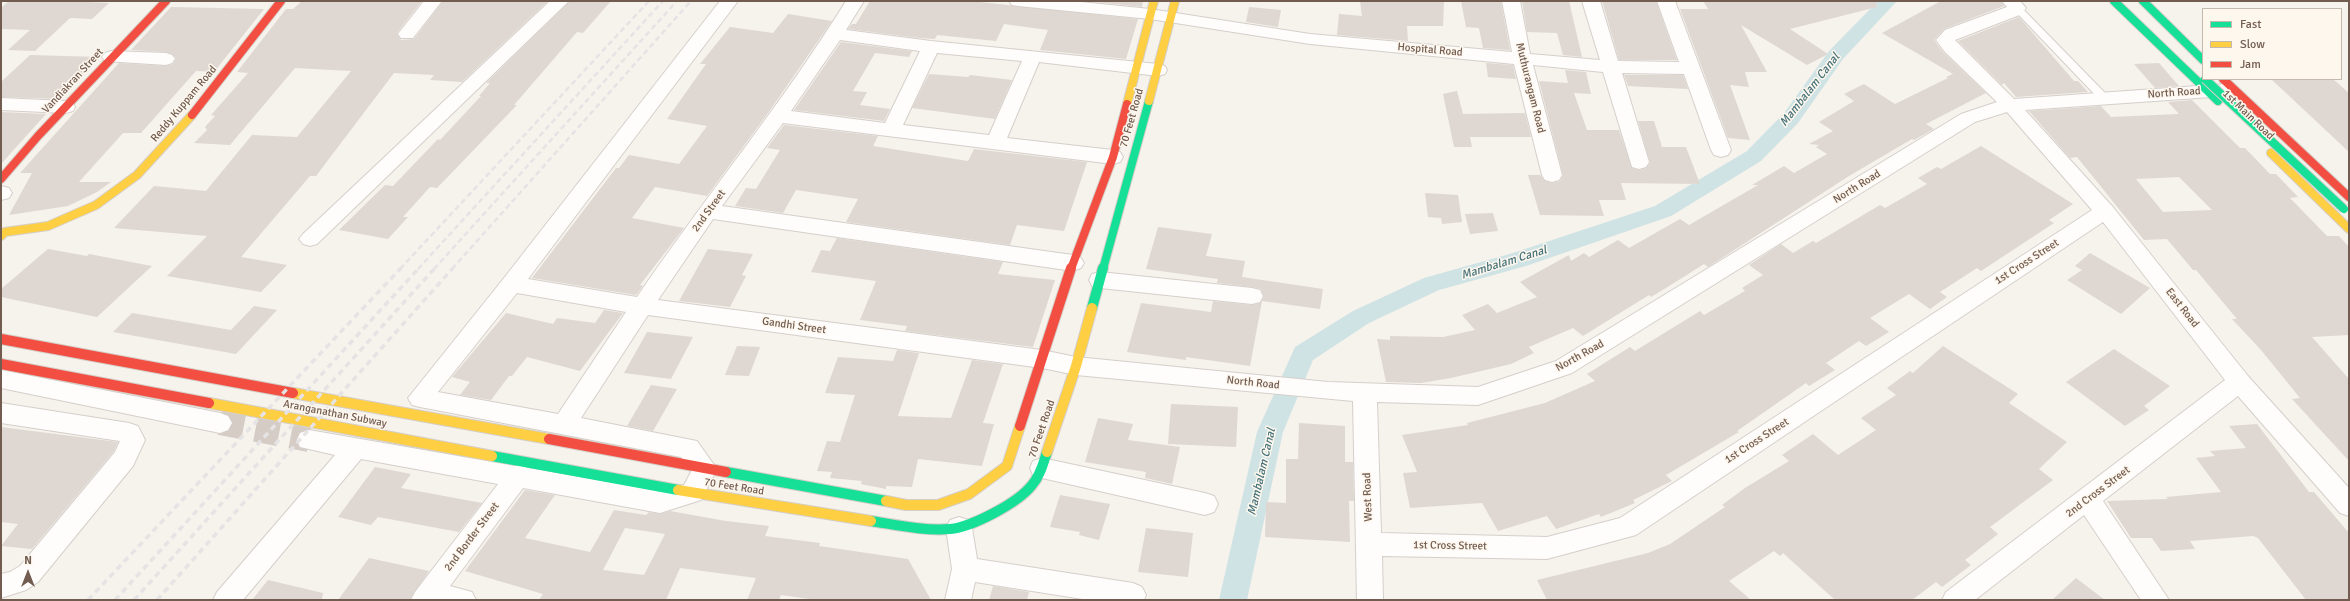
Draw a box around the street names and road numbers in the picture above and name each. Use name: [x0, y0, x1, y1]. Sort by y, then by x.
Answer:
street label: Hospital Road: [1397, 41, 1463, 59]
street label: Muthurangam Road: [1512, 42, 1548, 134]
street label: Vandiakran Street: [40, 46, 106, 116]
street label: Reddy Kuppam Road: [148, 63, 220, 145]
street label: North Road: [2147, 85, 2201, 101]
street label: 70 Feet Road: [1117, 87, 1147, 149]
street label: 1st Main Road: [2220, 87, 2276, 143]
street label: North Road: [1831, 167, 1883, 207]
street label: 2nd Street: [689, 187, 729, 235]
street label: 1st Cross Street: [1992, 236, 2062, 288]
street label: East Road: [2163, 286, 2201, 330]
street label: Gandhi Street: [761, 315, 827, 337]
street label: North Road: [1554, 337, 1606, 375]
street label: North Road: [1226, 374, 1280, 392]
street label: Aranganathan Subway: [282, 397, 388, 431]
street label: 70 Feet Road: [1026, 398, 1058, 460]
street label: 1st Cross Street: [1722, 415, 1792, 467]
street label: 2nd Cross Street: [2063, 464, 2133, 520]
street label: West Road: [1361, 472, 1375, 522]
street label: 70 Feet Road: [703, 476, 765, 498]
street label: 2nd Border Street: [442, 500, 502, 574]
street label: 1st Cross Street: [1413, 539, 1487, 553]

